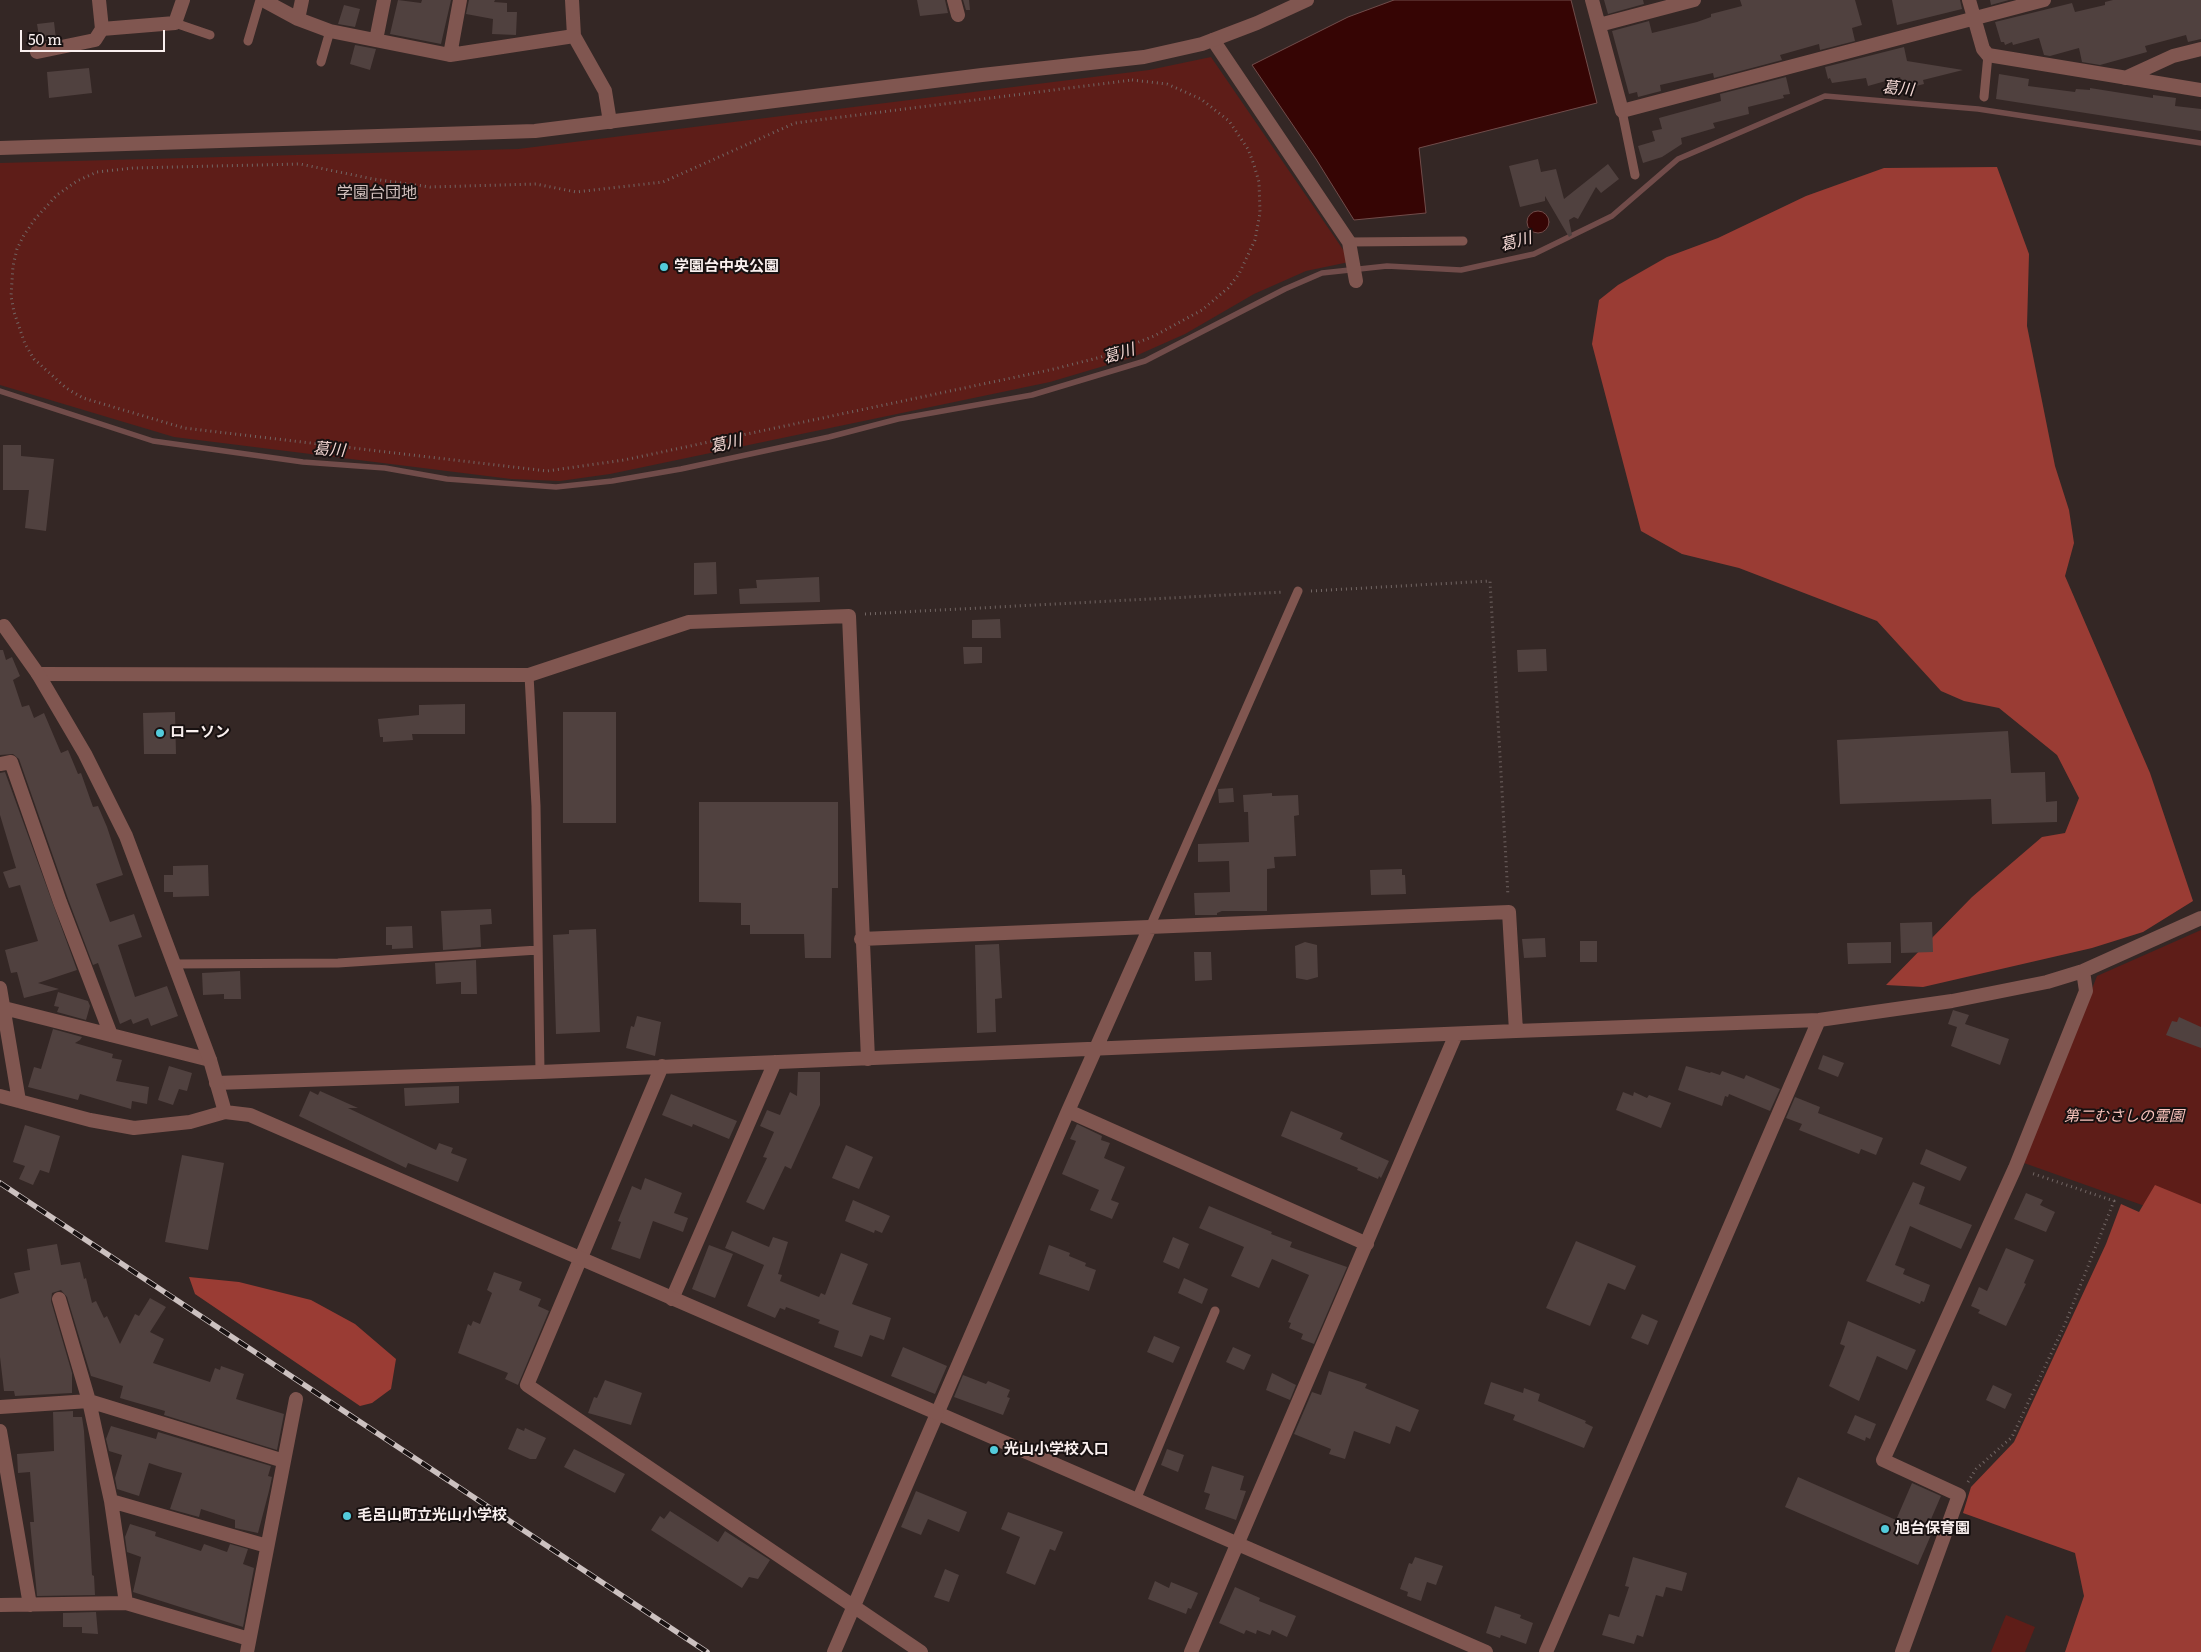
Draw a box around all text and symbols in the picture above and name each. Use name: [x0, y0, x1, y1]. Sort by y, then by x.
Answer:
scale bar: [22, 20, 168, 52]
text: 50 m: [28, 27, 62, 50]
water label: 葛川: [1881, 78, 1915, 100]
district label: 学園台団地: [337, 183, 417, 203]
water label: 葛川: [1498, 229, 1534, 255]
place label: 学園台中央公園: [674, 258, 779, 276]
marker: 学園台中央公園: [658, 261, 670, 273]
water label: 葛川: [1101, 340, 1137, 368]
water label: 葛川: [708, 431, 744, 457]
water label: 葛川: [312, 439, 346, 461]
place label: ローソン: [170, 724, 230, 742]
marker: ローソン: [154, 727, 166, 739]
park label: 第二むさしの霊園: [2064, 1108, 2184, 1126]
place label: 光山小学校入口: [1004, 1441, 1109, 1459]
marker: 光山小学校入口: [988, 1444, 1000, 1456]
place label: 毛呂山町立光山小学校: [357, 1507, 507, 1525]
marker: 毛呂山町立光山小学校: [341, 1510, 353, 1522]
place label: 旭台保育園: [1895, 1520, 1970, 1538]
marker: 旭台保育園: [1879, 1523, 1891, 1535]

